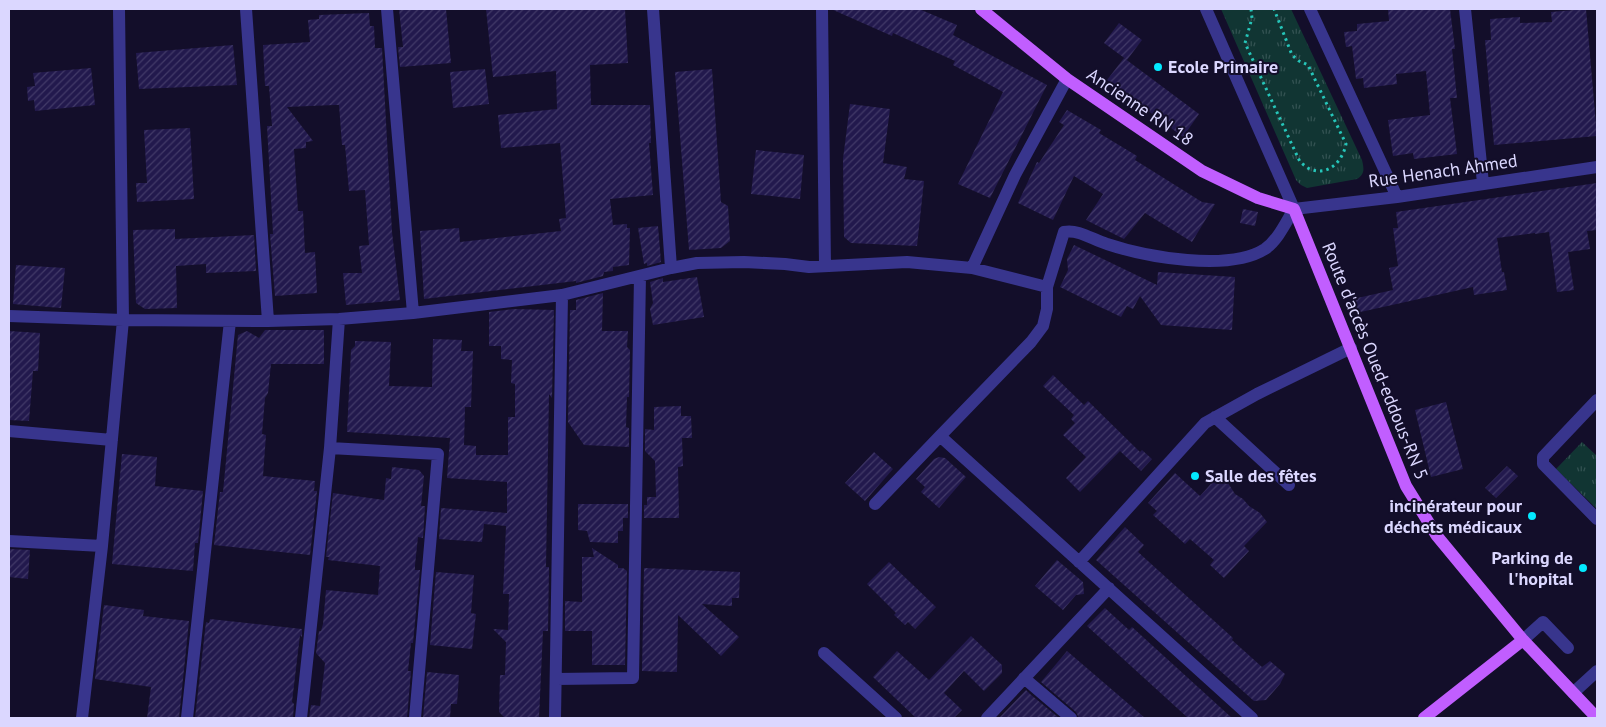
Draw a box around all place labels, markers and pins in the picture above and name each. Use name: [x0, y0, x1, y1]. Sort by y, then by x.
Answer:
place label: Ecole Primaire: [1168, 55, 1278, 78]
marker: Ecole Primaire: [1152, 61, 1164, 73]
place label: Salle des fêtes: [1205, 464, 1317, 487]
marker: Salle des fêtes: [1189, 470, 1201, 482]
place label: incinérateur pour déchets médicaux: [1384, 494, 1523, 538]
marker: incinérateur pour déchets médicaux: [1526, 510, 1538, 522]
place label: Parking de l'hopital: [1491, 546, 1574, 590]
marker: Parking de l'hopital: [1577, 562, 1589, 574]

